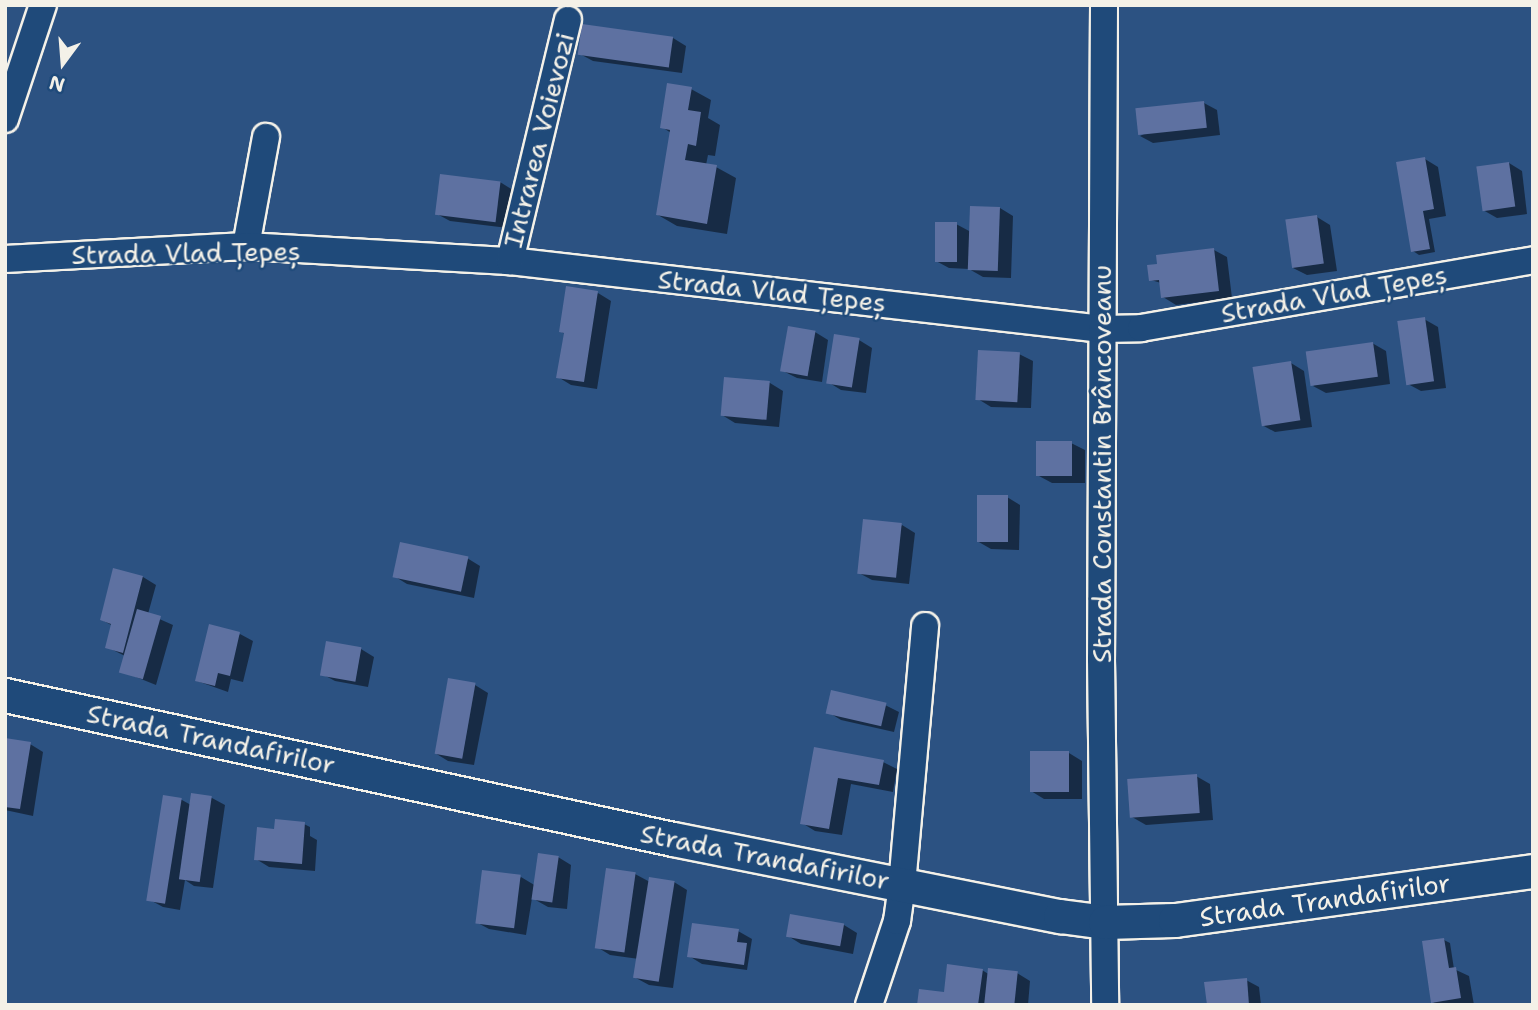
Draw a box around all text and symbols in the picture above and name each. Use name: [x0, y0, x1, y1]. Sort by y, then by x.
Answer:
north arrow: [28, 28, 98, 98]
street label: Intrarea Voievozi: [497, 29, 581, 251]
text: N: [46, 70, 68, 98]
street label: Strada Vlad Țepeș: [71, 235, 301, 271]
street label: Strada Vlad Țepeș: [1218, 259, 1450, 329]
street label: Strada Vlad Țepeș: [656, 264, 888, 318]
street label: Strada Constantin Brâncoveanu: [1086, 265, 1118, 663]
street label: Strada Trandafirilor: [84, 697, 338, 781]
street label: Strada Trandafirilor: [638, 818, 892, 896]
street label: Strada Trandafirilor: [1198, 867, 1452, 933]

